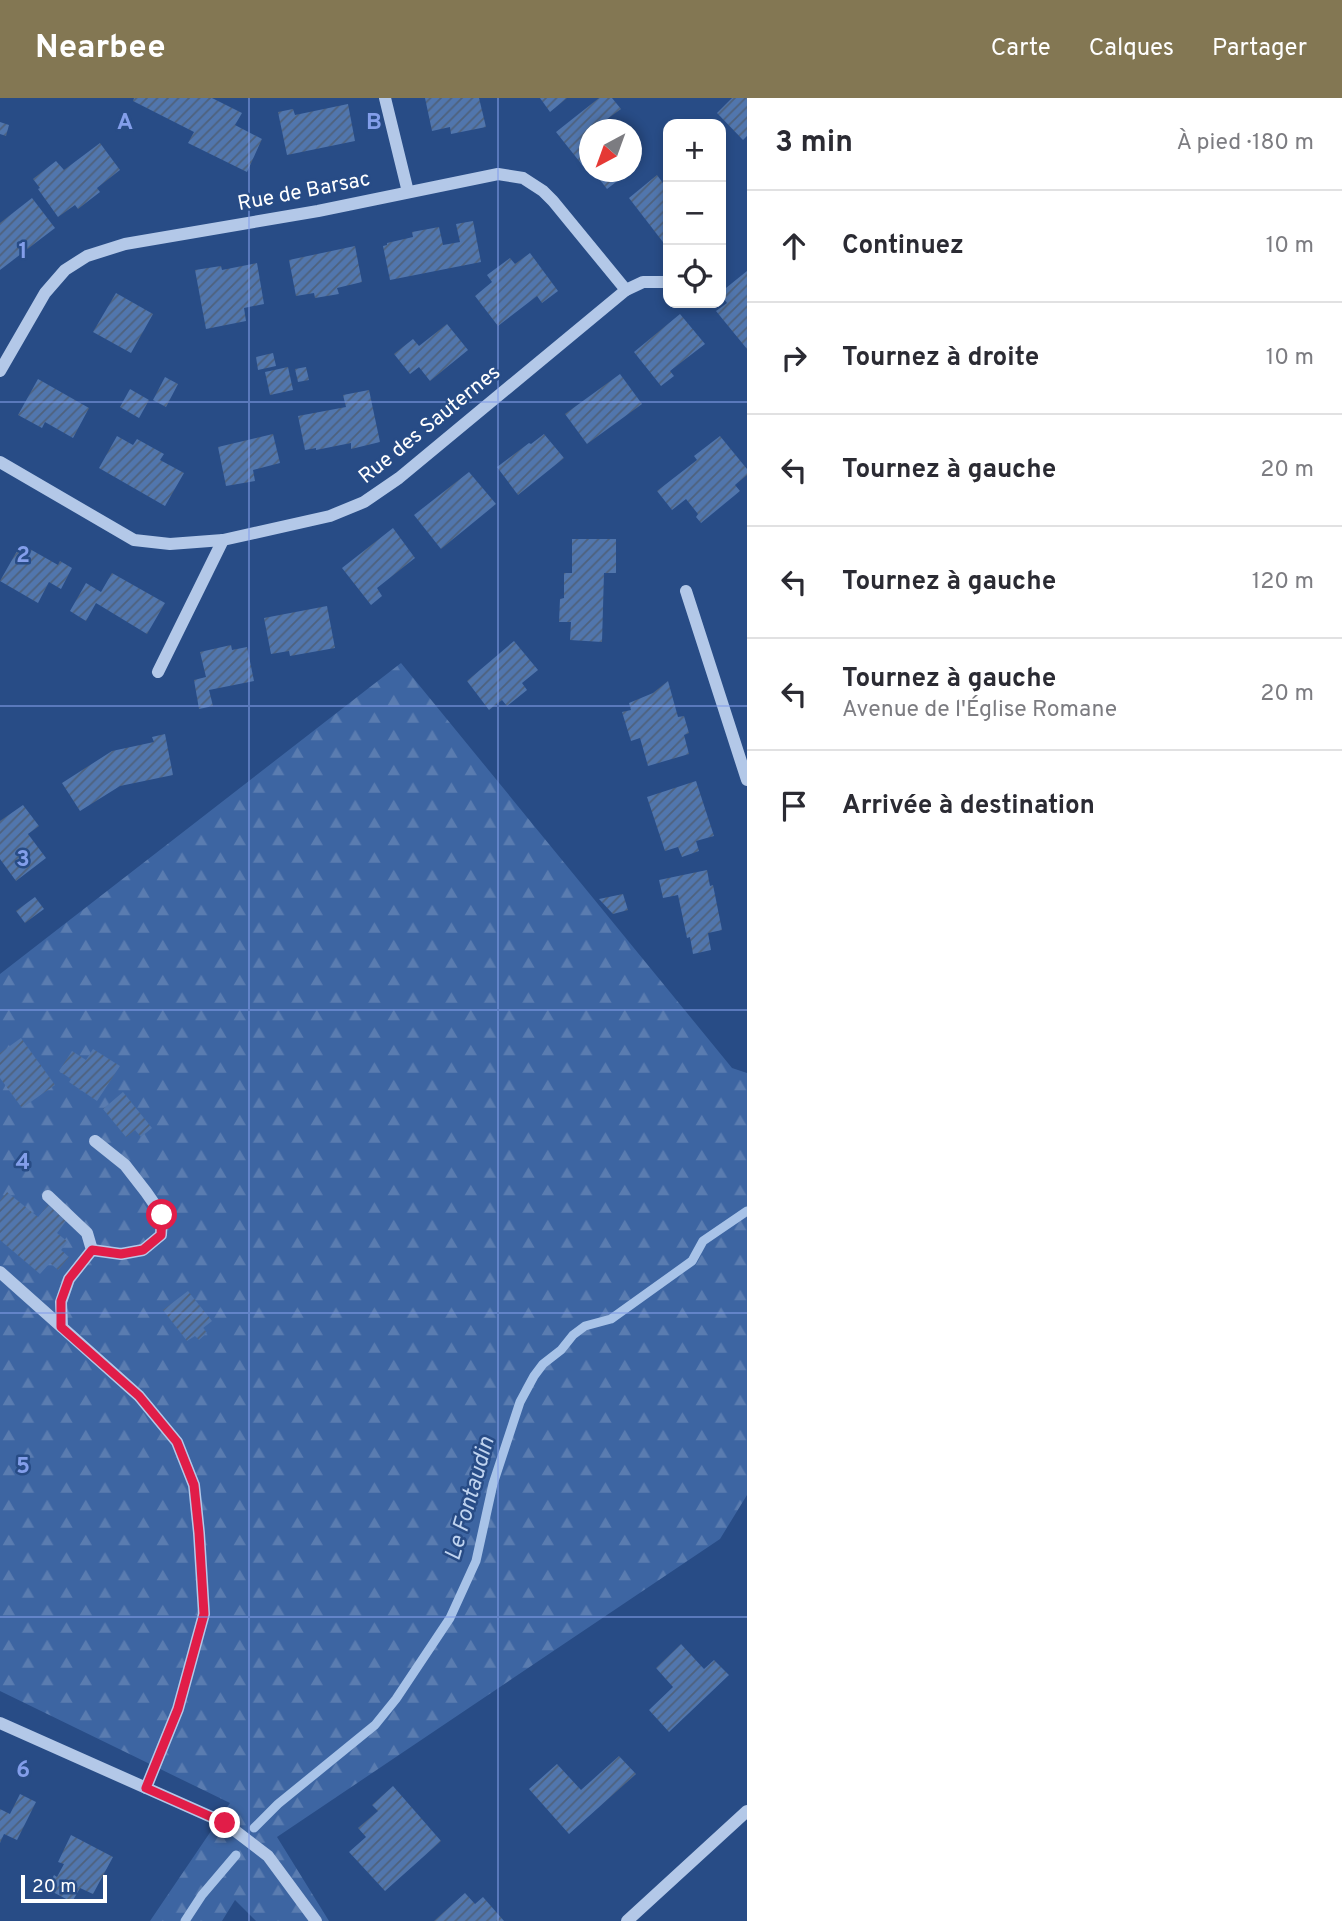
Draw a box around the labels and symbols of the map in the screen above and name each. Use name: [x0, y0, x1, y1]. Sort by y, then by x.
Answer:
text: A: [117, 109, 133, 138]
text: B: [366, 109, 382, 138]
north arrow: [579, 119, 642, 182]
street label: Rue de Barsac: [235, 166, 373, 218]
text: 1: [18, 238, 28, 267]
street label: Rue des Sauternes: [353, 359, 507, 491]
text: 2: [16, 542, 30, 571]
text: 3: [16, 846, 30, 875]
text: 4: [16, 1149, 30, 1178]
route start: [146, 1199, 177, 1230]
water label: Le Fontaudin: [440, 1433, 503, 1564]
text: 5: [16, 1453, 30, 1482]
text: 6: [16, 1757, 30, 1786]
route end: [209, 1807, 240, 1838]
scale bar: [21, 1872, 107, 1904]

